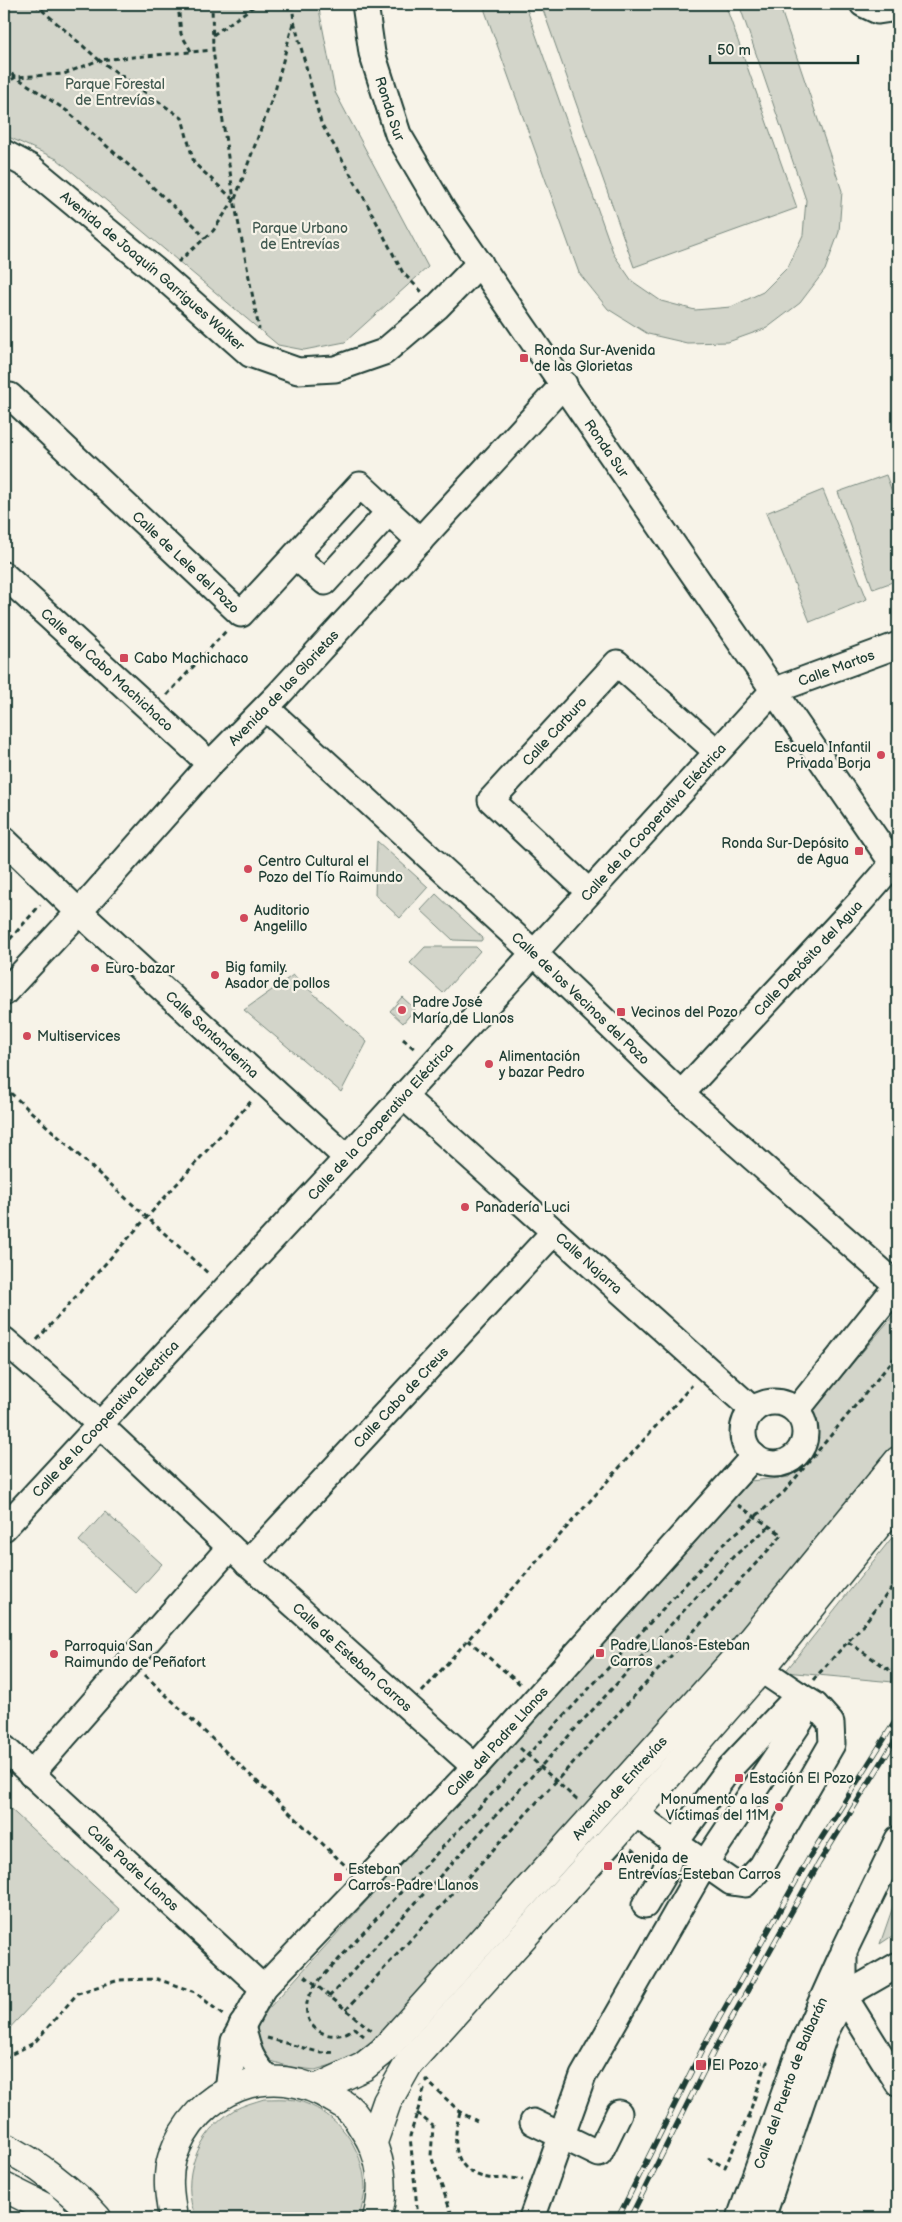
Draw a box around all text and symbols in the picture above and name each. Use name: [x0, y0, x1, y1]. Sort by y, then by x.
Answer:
scale bar: [710, 32, 857, 64]
text: 50 m: [717, 41, 751, 60]
street label: Ronda Sur: [372, 74, 409, 145]
park label: Parque Forestal de Entrevías: [65, 76, 165, 109]
street label: Avenida de Joaquín Garrigues Walker: [57, 187, 249, 354]
park label: Parque Urbano de Entrevías: [252, 220, 348, 253]
place label: Ronda Sur-Avenida de las Glorietas: [534, 342, 655, 375]
marker: Ronda Sur-Avenida de las Glorietas: [518, 352, 530, 364]
street label: Ronda Sur: [581, 416, 633, 481]
street label: Calle de Lele del Pozo: [129, 507, 243, 617]
street label: Calle del Cabo Machichaco: [37, 605, 177, 735]
street label: Avenida de las Glorietas: [225, 626, 342, 749]
street label: Calle Martos: [796, 646, 877, 690]
place label: Cabo Machichaco: [134, 650, 249, 667]
marker: Cabo Machichaco: [118, 652, 130, 664]
street label: Calle Carburo: [519, 693, 590, 769]
place label: Escuela Infantil Privada Borja: [774, 739, 871, 772]
street label: Calle de la Cooperativa Eléctrica: [577, 740, 730, 905]
marker: Escuela Infantil Privada Borja: [875, 749, 887, 761]
place label: Ronda Sur-Depósito de Agua: [721, 835, 849, 868]
marker: Ronda Sur-Depósito de Agua: [853, 845, 865, 857]
place label: Centro Cultural el Pozo del Tío Raimundo: [258, 853, 403, 886]
marker: Centro Cultural el Pozo del Tío Raimundo: [242, 863, 254, 875]
street label: Calle Depósito del Agua: [750, 897, 866, 1019]
place label: Auditorio Angelillo: [254, 902, 310, 935]
marker: Auditorio Angelillo: [238, 912, 250, 924]
street label: Calle de los Vecinos del Pozo: [508, 928, 653, 1068]
place label: Big family. Asador de pollos: [225, 959, 330, 992]
place label: Euro-bazar: [105, 960, 176, 977]
marker: Euro-bazar: [89, 962, 101, 974]
marker: Big family. Asador de pollos: [209, 969, 221, 981]
street label: Calle Santanderina: [162, 987, 263, 1081]
place label: Padre José María de Llanos: [412, 994, 514, 1027]
marker: Padre José María de Llanos: [396, 1004, 408, 1016]
place label: Vecinos del Pozo: [631, 1004, 738, 1021]
marker: Vecinos del Pozo: [615, 1006, 627, 1018]
place label: Multiservices: [37, 1028, 121, 1045]
marker: Multiservices: [21, 1030, 33, 1042]
street label: Calle de la Cooperativa Eléctrica: [304, 1039, 457, 1204]
place label: Alimentación y bazar Pedro: [498, 1048, 585, 1081]
marker: Alimentación y bazar Pedro: [483, 1058, 495, 1070]
place label: Panadería Luci: [475, 1199, 570, 1216]
marker: Panadería Luci: [459, 1201, 471, 1213]
street label: Calle Najarra: [552, 1229, 626, 1297]
street label: Calle de la Cooperativa Eléctrica: [28, 1337, 182, 1501]
street label: Calle Cabo de Creus: [350, 1343, 452, 1451]
street label: Calle de Esteban Carros: [289, 1599, 416, 1715]
place label: Padre Llanos-Esteban Carros: [610, 1637, 750, 1670]
place label: Parroquia San Raimundo de Peñafort: [64, 1638, 207, 1671]
marker: Padre Llanos-Esteban Carros: [594, 1647, 606, 1659]
marker: Parroquia San Raimundo de Peñafort: [48, 1648, 60, 1660]
street label: Calle del Padre Llanos: [443, 1683, 552, 1800]
street label: Avenida de Entrevías: [568, 1733, 670, 1843]
place label: Estación El Pozo: [749, 1770, 854, 1787]
marker: Estación El Pozo: [733, 1772, 745, 1784]
place label: Monumento a las Víctimas del 11M: [660, 1791, 769, 1824]
marker: Monumento a las Víctimas del 11M: [773, 1801, 785, 1813]
street label: Calle Padre Llanos: [84, 1821, 183, 1914]
place label: Avenida de Entrevías-Esteban Carros: [618, 1850, 781, 1883]
marker: Avenida de Entrevías-Esteban Carros: [602, 1860, 614, 1872]
place label: Esteban Carros-Padre Llanos: [348, 1861, 479, 1894]
marker: Esteban Carros-Padre Llanos: [332, 1871, 344, 1883]
street label: Calle del Puerto de Balbarán: [750, 1994, 831, 2171]
place label: El Pozo: [712, 2057, 759, 2074]
marker: El Pozo: [694, 2058, 708, 2072]

